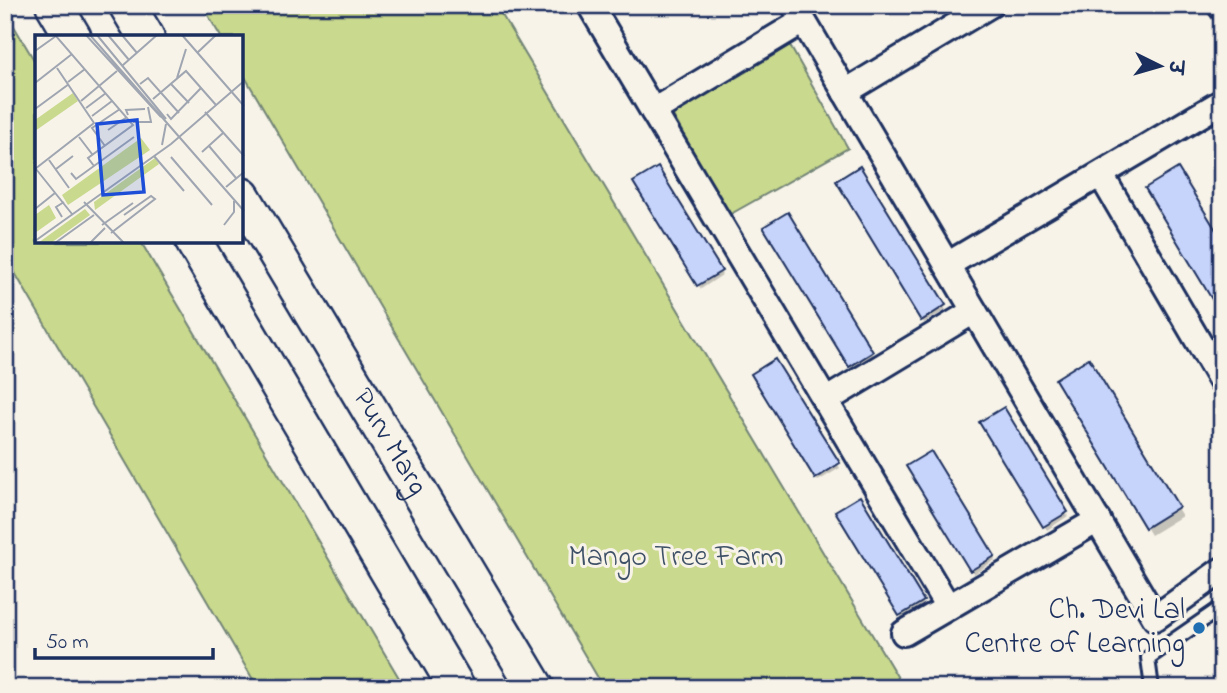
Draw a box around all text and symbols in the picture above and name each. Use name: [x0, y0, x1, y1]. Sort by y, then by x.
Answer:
north arrow: [1126, 32, 1196, 102]
inset map: [35, 35, 243, 243]
text: उ: [1160, 58, 1189, 77]
street label: Purv Marg: [340, 380, 438, 504]
park label: Mango Tree Farm: [569, 536, 783, 580]
place label: Ch. Devi Lal Centre of Learning: [964, 589, 1185, 667]
scale bar: [35, 616, 214, 660]
marker: Ch. Devi Lal Centre of Learning: [1191, 620, 1207, 636]
text: 50 m: [46, 628, 89, 658]

